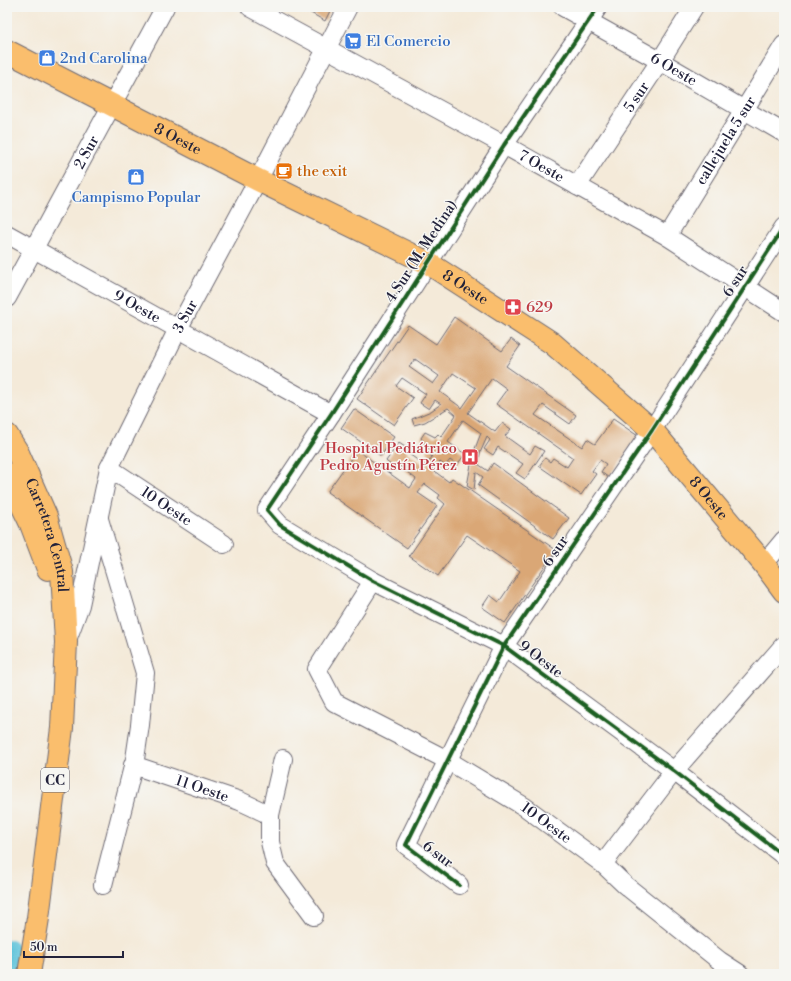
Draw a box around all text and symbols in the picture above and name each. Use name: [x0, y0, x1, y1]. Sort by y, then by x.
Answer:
supermarket icon: El Comercio: [343, 31, 363, 51]
place label: El Comercio: [366, 32, 451, 51]
shop icon: 2nd Carolina: [37, 48, 57, 68]
place label: 2nd Carolina: [60, 49, 148, 68]
street label: 6 Oeste: [647, 49, 700, 90]
street label: 5 sur: [620, 78, 654, 116]
street label: callejuela 5 sur: [691, 92, 761, 189]
street label: 8 Oeste: [150, 119, 205, 159]
street label: 2 Sur: [70, 132, 104, 172]
street label: 7 Oeste: [515, 146, 567, 187]
cafe icon: the exit: [274, 161, 294, 181]
place label: the exit: [297, 162, 348, 181]
shop icon: Campismo Popular: [126, 167, 146, 187]
place label: Campismo Popular: [71, 188, 201, 207]
street label: 4 Sur (M. Medina): [381, 196, 462, 306]
street label: 6 sur: [718, 261, 753, 301]
street label: 8 Oeste: [439, 266, 492, 309]
street label: 9 Oeste: [110, 286, 164, 327]
street label: 3 Sur: [169, 296, 202, 336]
pharmacy icon: 629: [503, 297, 523, 317]
place label: 629: [526, 298, 553, 317]
place label: Hospital Pediátrico Pedro Agustín Pérez: [320, 439, 457, 475]
hospital icon: Hospital Pediátrico Pedro Agustín Pérez: [460, 447, 480, 467]
street label: 8 Oeste: [685, 473, 732, 524]
street label: Carretera Central: [20, 475, 72, 593]
street label: 10 Oeste: [137, 483, 196, 530]
street label: 6 sur: [538, 532, 573, 571]
street label: 9 Oeste: [515, 636, 567, 682]
road number: CC: [41, 768, 69, 792]
street label: 11 Oeste: [173, 771, 231, 807]
street label: 10 Oeste: [517, 798, 575, 848]
street label: 6 sur: [418, 837, 457, 872]
scale bar: [24, 933, 123, 959]
text: 50 m: [30, 940, 58, 955]

